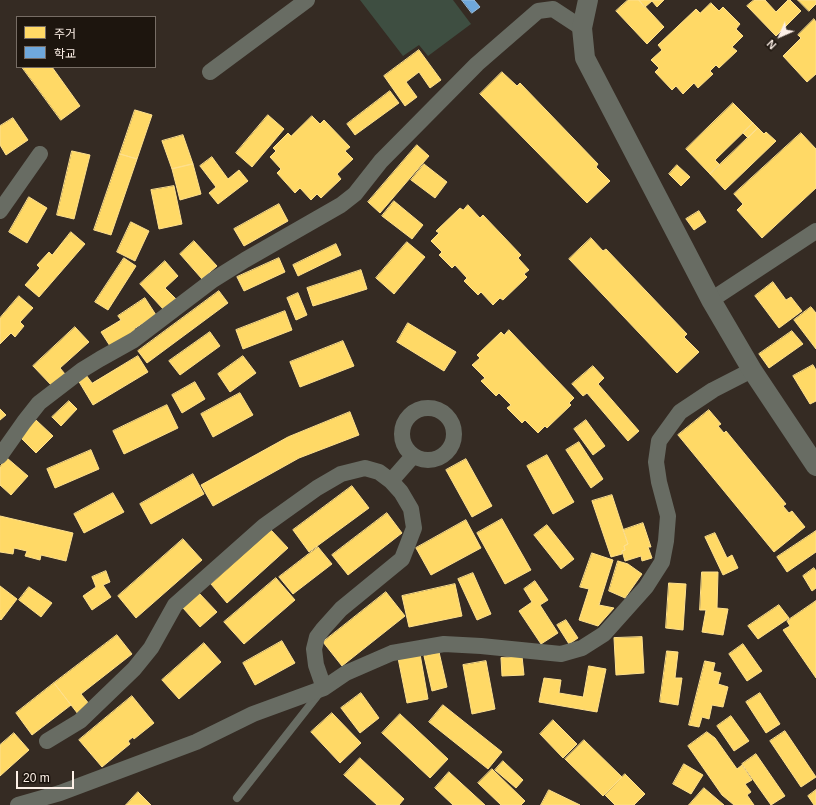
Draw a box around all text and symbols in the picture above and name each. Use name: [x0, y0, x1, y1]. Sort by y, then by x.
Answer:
legend: [16, 16, 156, 68]
north arrow: [760, 16, 800, 56]
text: 주거: [54, 27, 76, 41]
text: N: [764, 37, 779, 52]
text: 학교: [54, 47, 76, 61]
scale bar: [18, 763, 76, 789]
text: 20 m: [23, 771, 50, 785]

